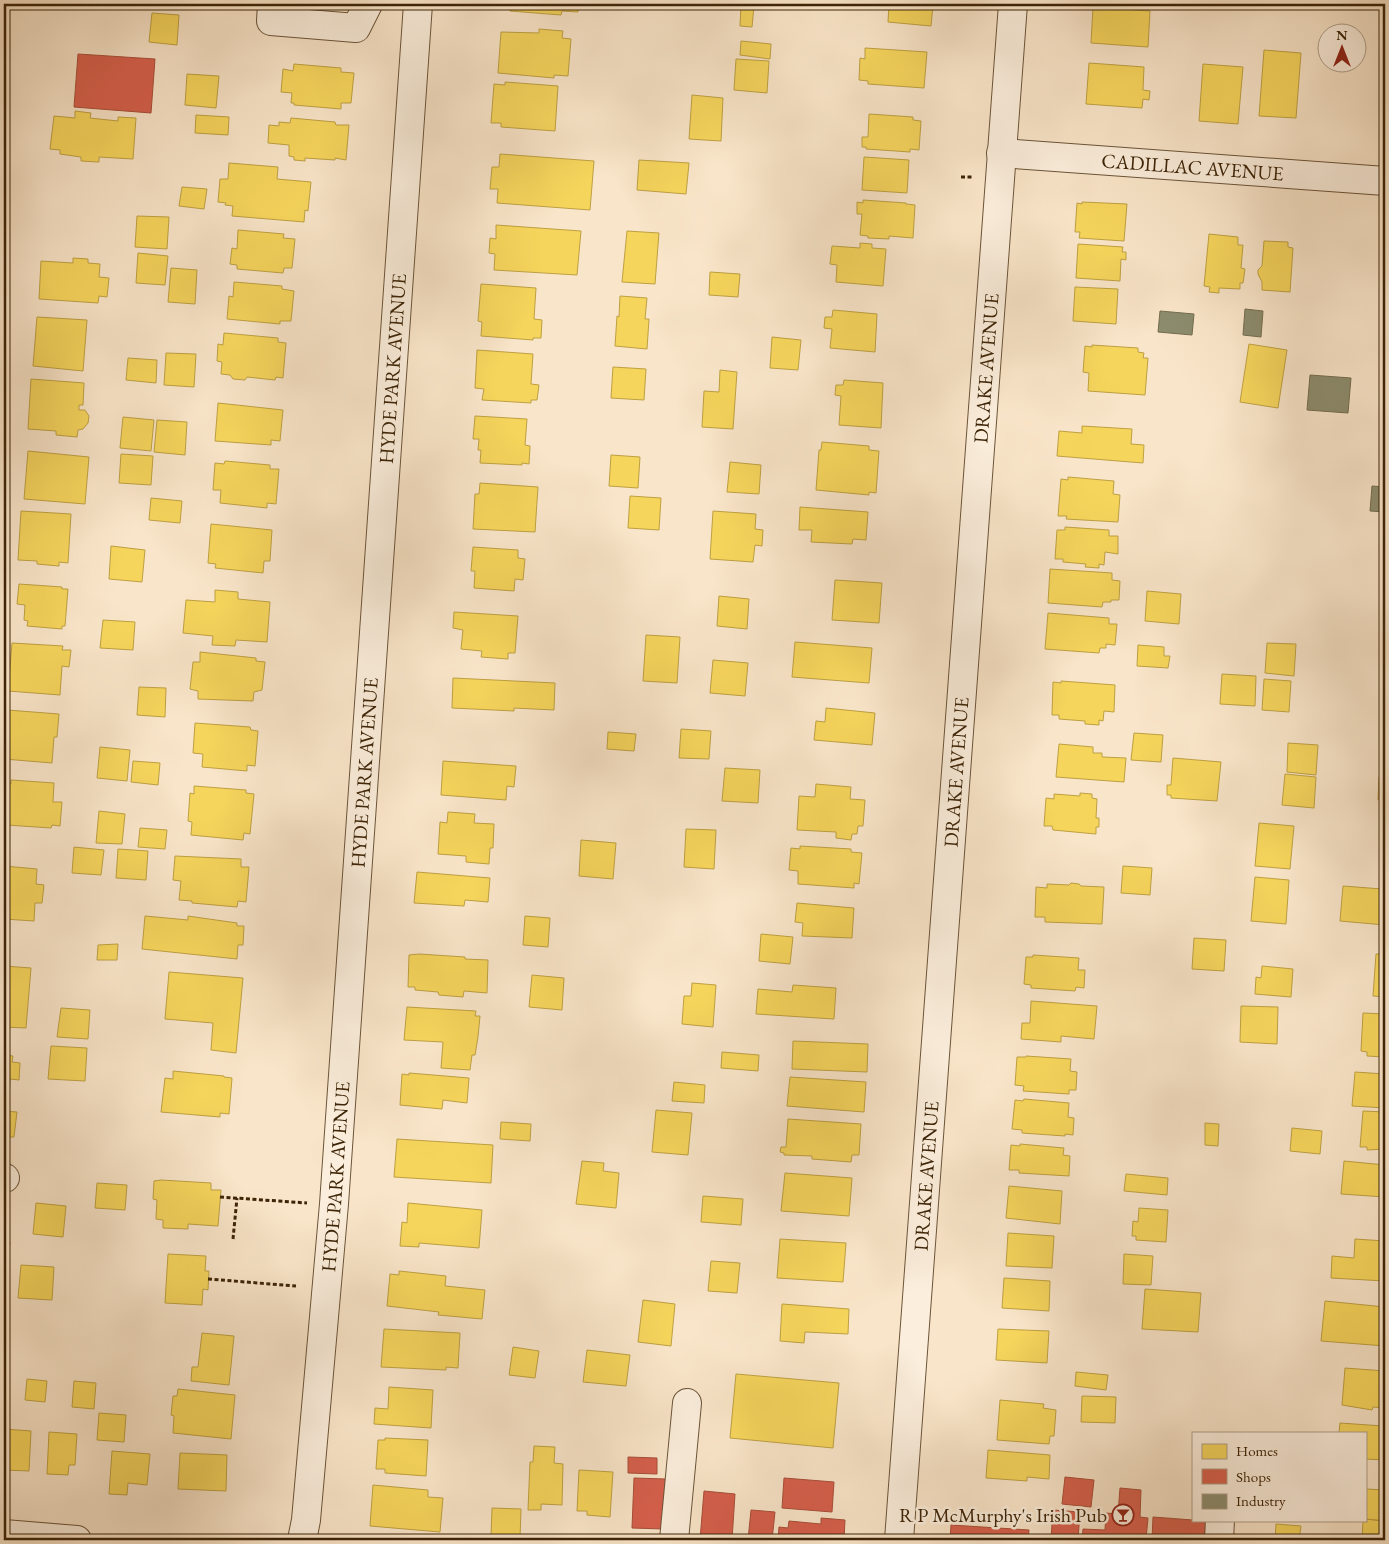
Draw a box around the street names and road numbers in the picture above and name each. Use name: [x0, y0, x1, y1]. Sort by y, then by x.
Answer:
street label: CADILLAC AVENUE: [1101, 147, 1284, 187]
street label: HYDE PARK AVENUE: [373, 273, 412, 465]
street label: DRAKE AVENUE: [967, 292, 1005, 444]
street label: HYDE PARK AVENUE: [345, 677, 384, 869]
street label: DRAKE AVENUE: [937, 696, 975, 848]
street label: HYDE PARK AVENUE: [315, 1081, 356, 1273]
street label: DRAKE AVENUE: [907, 1100, 945, 1252]

